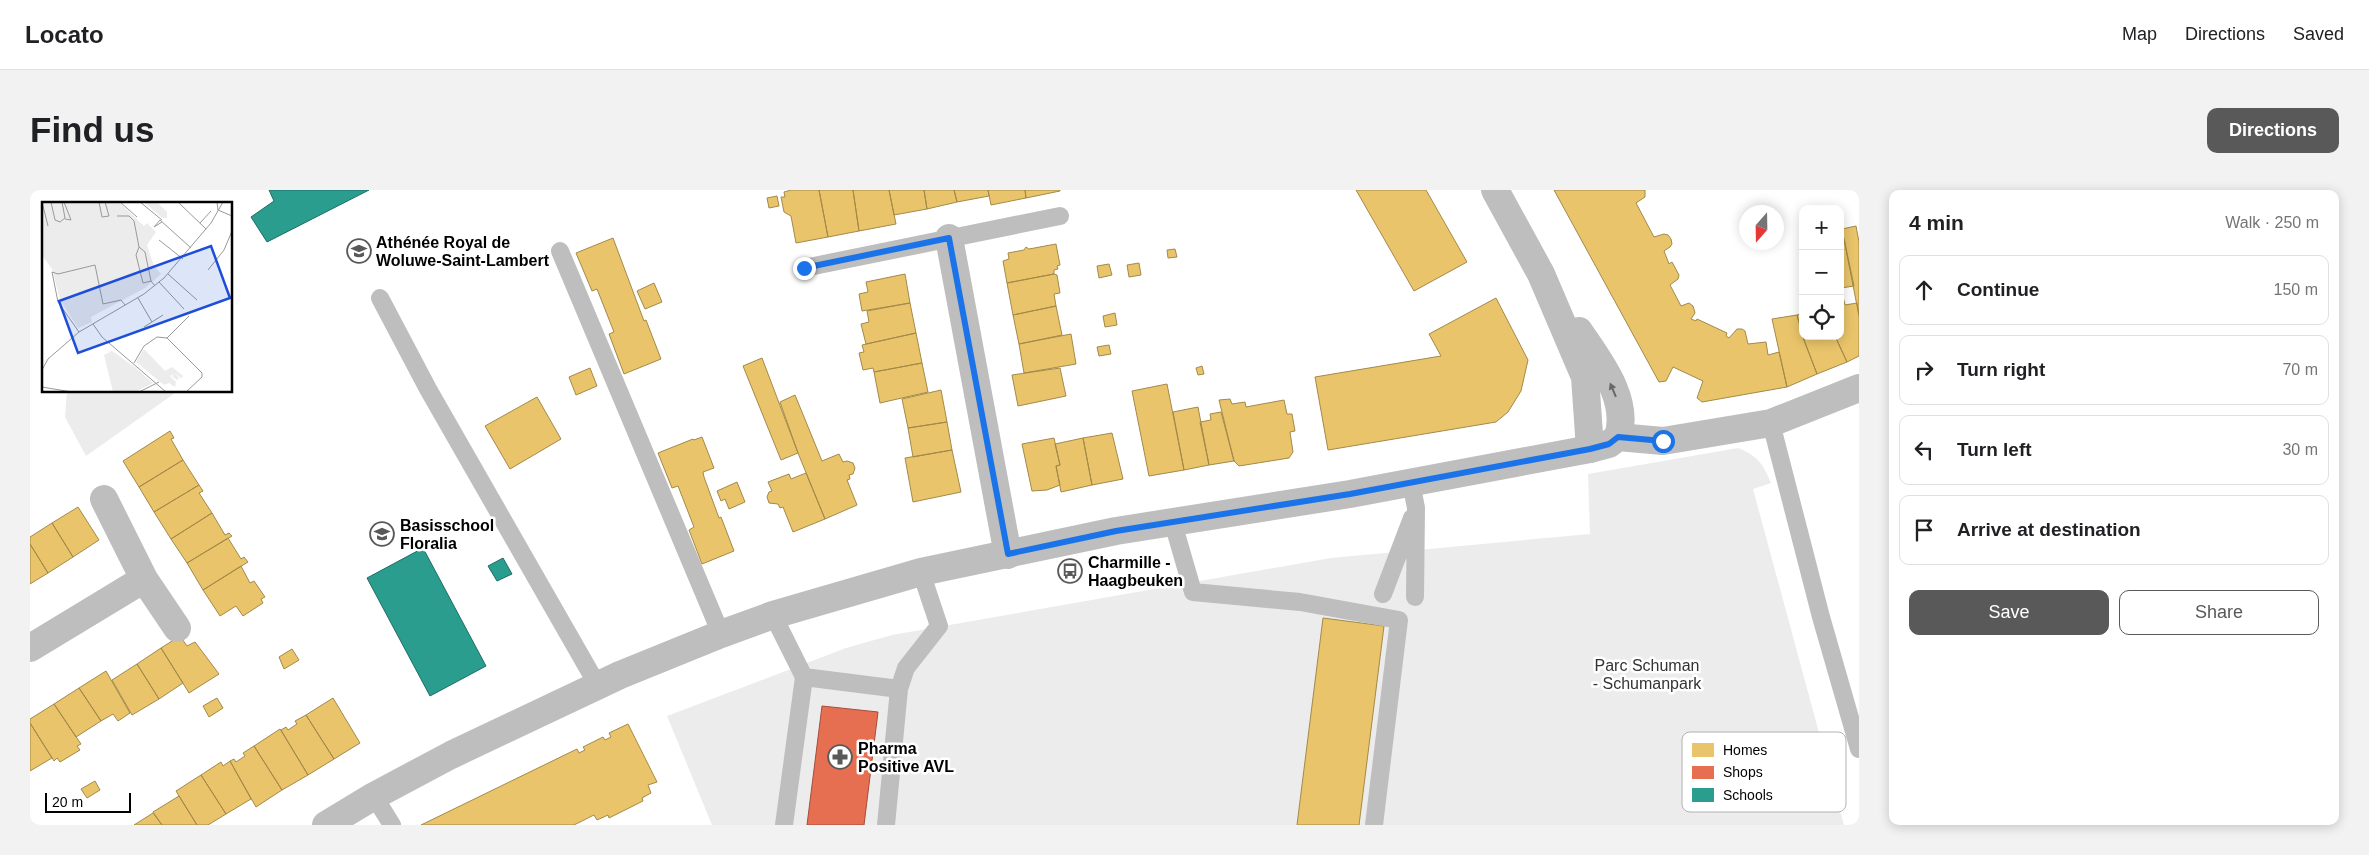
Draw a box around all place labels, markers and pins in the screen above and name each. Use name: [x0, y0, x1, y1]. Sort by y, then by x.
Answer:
place label: Athénée Royal de Woluwe-Saint-Lambert: [376, 234, 550, 269]
school or university icon: Athénée Royal de Woluwe-Saint-Lambert: [346, 238, 372, 264]
place label: Basisschool Floralia: [400, 517, 494, 552]
school or university icon: Basisschool Floralia: [369, 521, 395, 547]
place label: Charmille - Haagbeuken: [1088, 554, 1183, 589]
bus stop icon: Charmille - Haagbeuken: [1057, 558, 1083, 584]
place label: Pharma Positive AVL: [858, 740, 954, 775]
pharmacy icon: Pharma Positive AVL: [827, 744, 853, 770]

